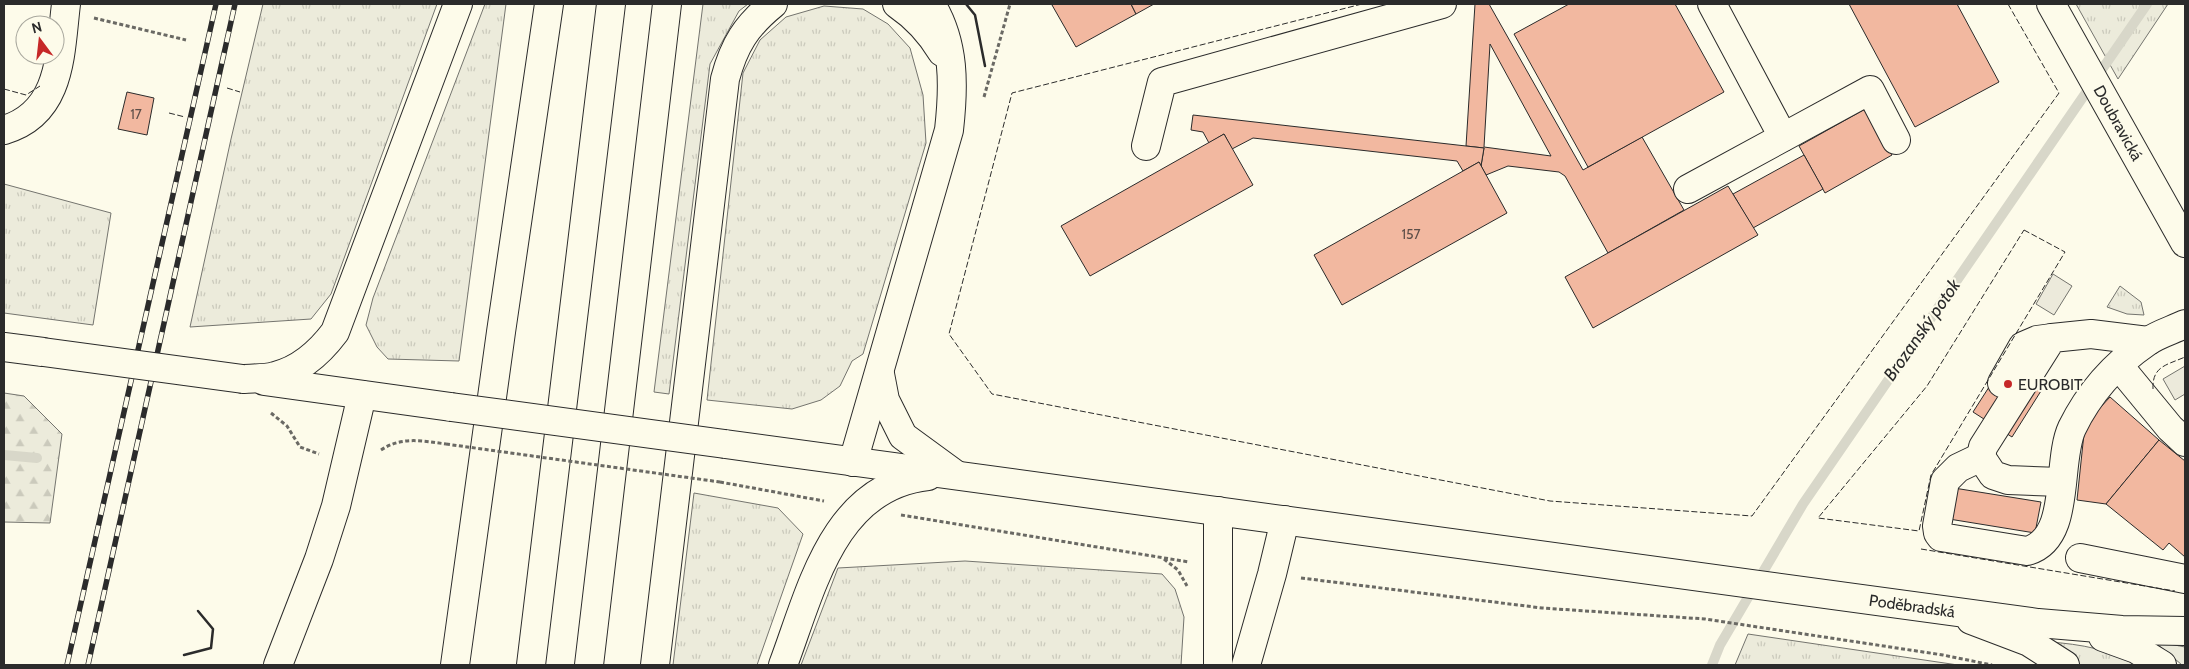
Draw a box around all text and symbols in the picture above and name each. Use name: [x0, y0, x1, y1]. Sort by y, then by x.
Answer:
north arrow: [15, 15, 65, 65]
text: N: [30, 17, 44, 37]
street label: Doubravická: [2090, 82, 2147, 164]
house number: 17: [130, 105, 142, 123]
house number: 157: [1401, 225, 1421, 243]
water label: Brozanský potok: [1879, 274, 1966, 385]
place label: EUROBIT: [2018, 375, 2083, 394]
marker: EUROBIT: [2002, 378, 2014, 390]
street label: Poděbradská: [1868, 591, 1957, 621]

